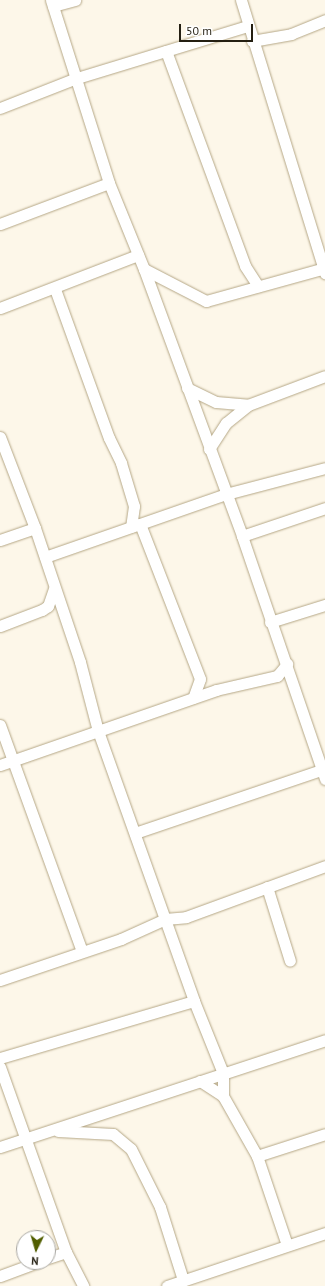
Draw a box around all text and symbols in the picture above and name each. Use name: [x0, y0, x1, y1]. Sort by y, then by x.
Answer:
scale bar: [181, 16, 255, 42]
text: 50 m: [186, 23, 212, 38]
north arrow: [16, 1230, 56, 1270]
text: N: [31, 1254, 39, 1268]

